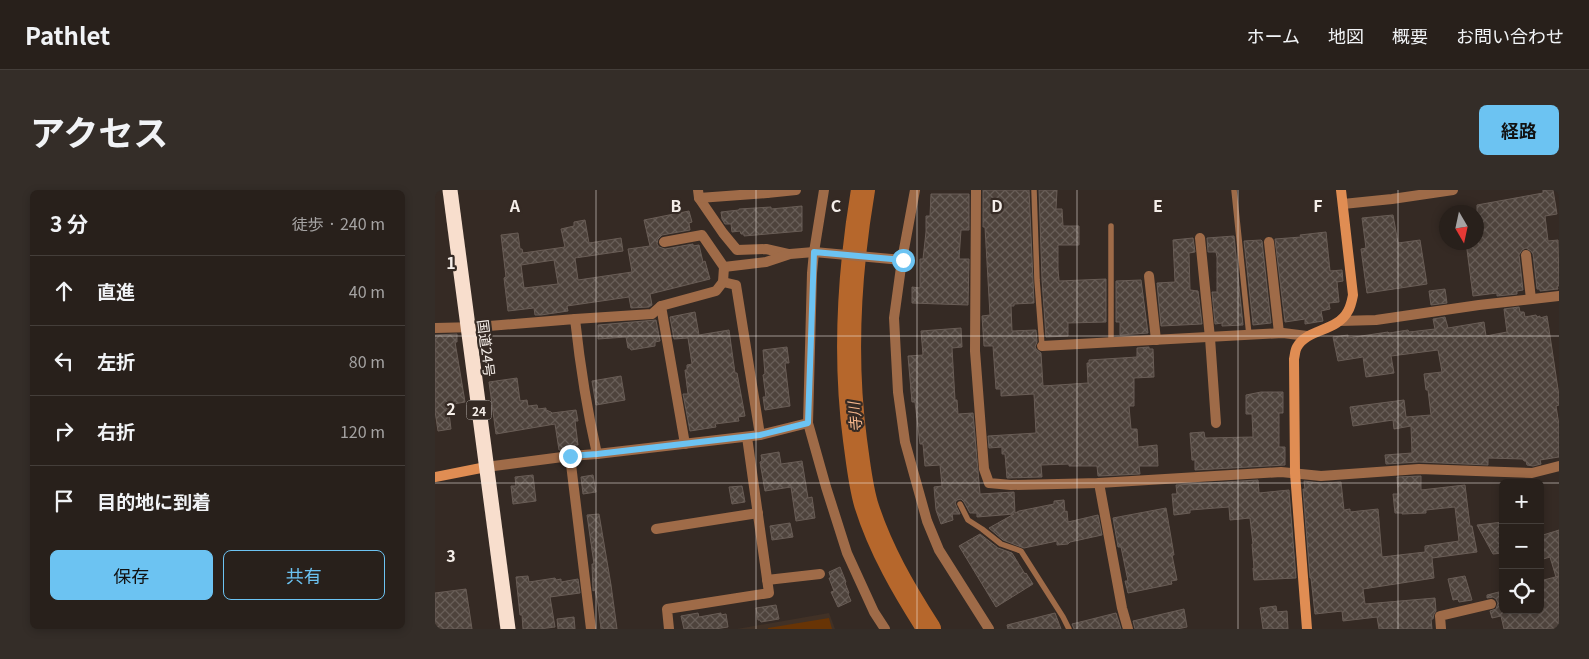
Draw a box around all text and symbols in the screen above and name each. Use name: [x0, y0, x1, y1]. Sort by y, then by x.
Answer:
text: Pathlet: [25, 17, 110, 52]
text: ホーム: [1247, 22, 1300, 48]
text: 地図: [1328, 22, 1364, 48]
text: 概要: [1392, 22, 1428, 48]
text: お問い合わせ: [1456, 22, 1564, 48]
text: アクセス: [30, 105, 168, 156]
button: 経路: [1479, 105, 1559, 155]
text: A: [509, 193, 521, 217]
text: B: [671, 193, 682, 217]
text: C: [831, 193, 842, 217]
text: D: [991, 193, 1003, 217]
text: E: [1153, 193, 1163, 217]
text: F: [1313, 193, 1323, 217]
north arrow: [1439, 205, 1484, 250]
text: 3 分: [50, 208, 88, 238]
text: 徒歩 · 240 m: [292, 211, 385, 235]
route start: [892, 249, 915, 272]
text: 1: [446, 250, 456, 274]
icon: ahead: [50, 277, 78, 305]
text: 直進: [97, 277, 135, 304]
text: 40 m: [349, 279, 385, 303]
street label: 国道24号: [474, 318, 500, 378]
icon: left: [50, 347, 78, 375]
text: 左折: [97, 347, 135, 374]
text: 80 m: [349, 349, 385, 373]
text: 2: [446, 396, 456, 420]
water label: 寺川: [842, 399, 866, 433]
road number: 24: [467, 400, 491, 420]
icon: right: [50, 417, 78, 445]
text: 右折: [97, 417, 135, 444]
text: 120 m: [340, 419, 385, 443]
route end: [559, 445, 582, 468]
map controls: [1499, 479, 1544, 614]
button: +: [1499, 479, 1544, 524]
icon: arrive: [50, 487, 78, 515]
text: 目的地に到着: [97, 487, 211, 514]
button: −: [1499, 524, 1544, 569]
text: 3: [446, 543, 456, 567]
button: 保存: [50, 550, 213, 600]
button: 共有: [223, 550, 385, 600]
button: locate: [1499, 569, 1544, 614]

